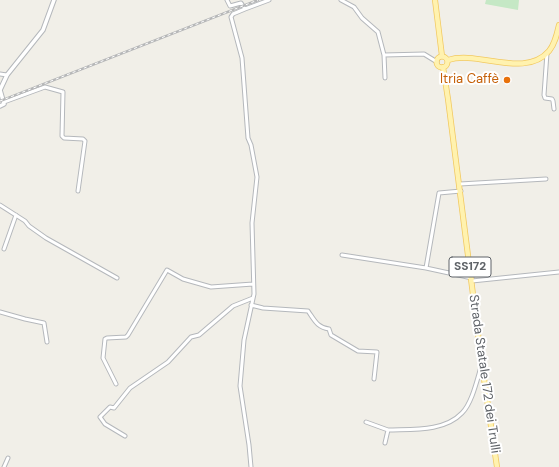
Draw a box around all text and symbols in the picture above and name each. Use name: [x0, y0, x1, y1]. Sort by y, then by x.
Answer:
place label: Itria Caffè: [440, 72, 499, 88]
marker: Itria Caffè: [502, 75, 512, 85]
road number: SS172: [449, 257, 491, 277]
street label: Strada Statale 172 dei Trulli: [465, 294, 503, 454]

